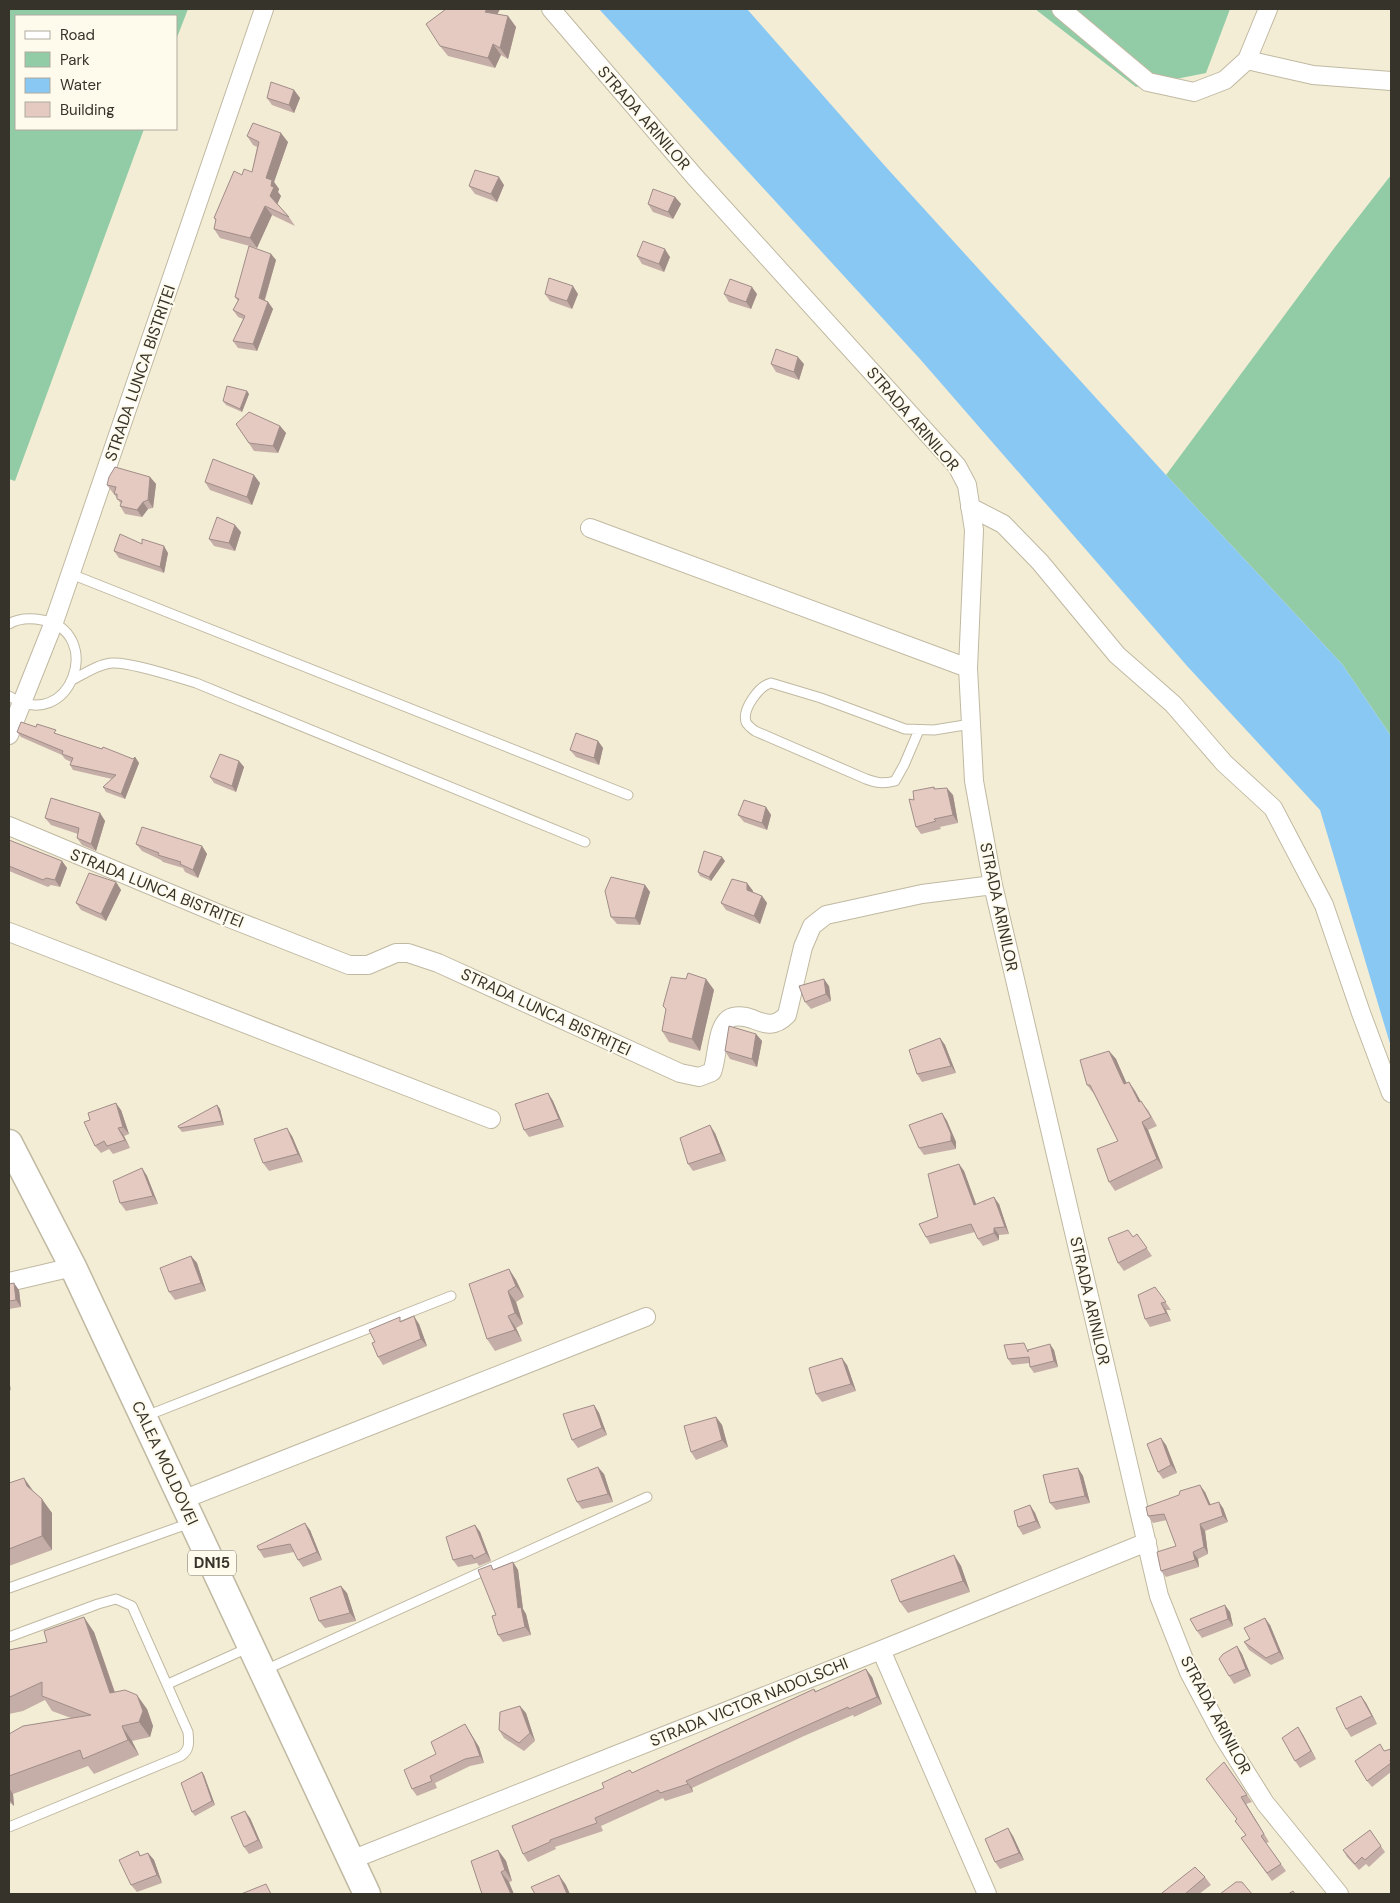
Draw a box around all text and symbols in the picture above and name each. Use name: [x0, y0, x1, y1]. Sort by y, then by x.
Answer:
legend: [15, 15, 178, 130]
text: Road: [60, 25, 95, 45]
text: Park: [60, 50, 90, 70]
street label: STRADA ARINILOR: [593, 62, 695, 174]
text: Water: [60, 75, 102, 95]
text: Building: [60, 100, 115, 120]
street label: STRADA LUNCA BISTRIȚEI: [100, 282, 180, 464]
street label: STRADA ARINILOR: [862, 363, 964, 475]
street label: STRADA ARINILOR: [975, 841, 1023, 973]
street label: STRADA LUNCA BISTRIȚEI: [67, 844, 247, 932]
street label: STRADA LUNCA BISTRIȚEI: [458, 963, 634, 1061]
street label: STRADA ARINILOR: [1065, 1235, 1115, 1367]
street label: CALEA MOLDOVEI: [127, 1397, 203, 1529]
road number: DN15: [188, 1550, 236, 1576]
street label: STRADA ARINILOR: [1176, 1652, 1256, 1778]
street label: STRADA VICTOR NADOLSCHI: [647, 1653, 851, 1751]

